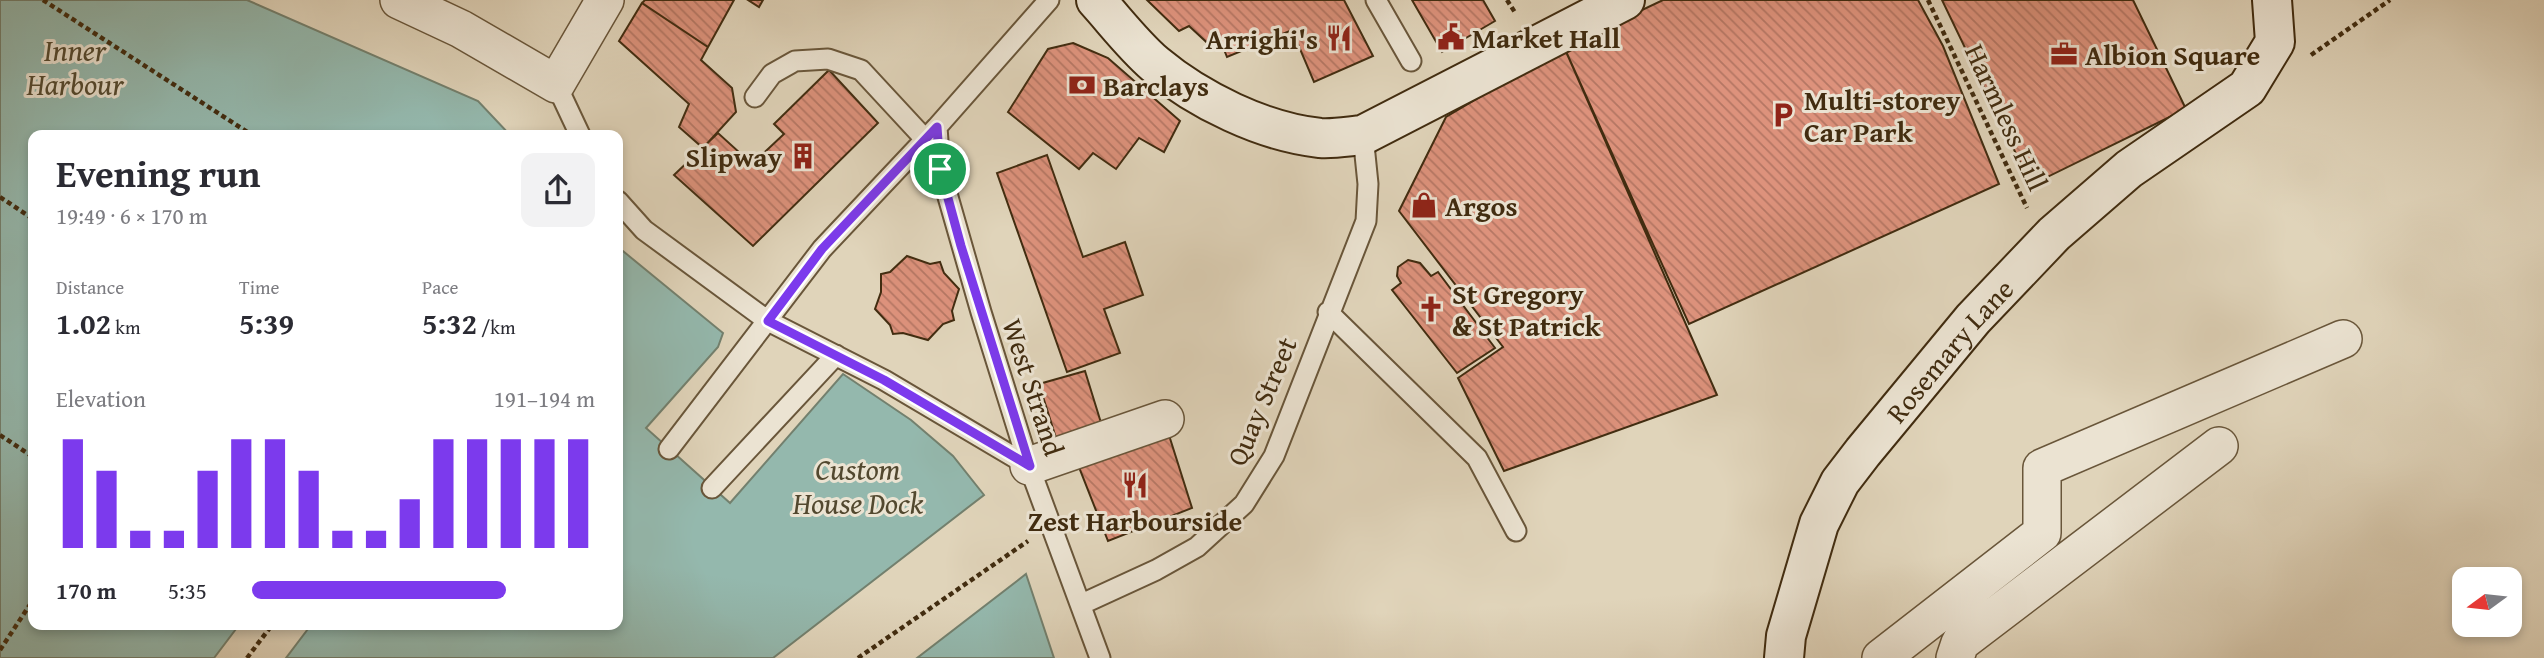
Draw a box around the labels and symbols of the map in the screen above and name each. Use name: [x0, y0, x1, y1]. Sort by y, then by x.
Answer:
place label: Market Hall: [1472, 17, 1621, 58]
place label: Arrighi's: [1206, 18, 1318, 59]
public building icon: Market Hall: [1436, 22, 1466, 52]
restaurant icon: Arrighi's: [1324, 23, 1354, 53]
water label: Inner Harbour: [25, 28, 124, 106]
place label: Albion Square: [2085, 34, 2260, 75]
street label: Harmless Hill: [1955, 37, 2059, 197]
office icon: Albion Square: [2049, 39, 2079, 69]
place label: Barclays: [1103, 65, 1209, 106]
bank icon: Barclays: [1067, 70, 1097, 100]
place label: Multi-storey Car Park: [1804, 79, 1961, 152]
parking icon: Multi-storey Car Park: [1768, 100, 1798, 130]
place label: Slipway: [686, 136, 783, 177]
pin: [910, 139, 970, 199]
building icon: Slipway: [788, 141, 818, 171]
place label: Argos: [1445, 185, 1517, 226]
shop icon: Argos: [1409, 190, 1439, 220]
street label: Rosemary Lane: [1875, 269, 2022, 431]
place label: St Gregory & St Patrick: [1452, 273, 1602, 346]
church icon: St Gregory & St Patrick: [1416, 294, 1446, 324]
street label: West Strand: [993, 313, 1075, 461]
street label: Quay Street: [1215, 330, 1307, 472]
water label: Custom House Dock: [792, 447, 924, 525]
restaurant icon: Zest Harbourside: [1120, 470, 1150, 500]
place label: Zest Harbourside: [1028, 500, 1242, 541]
north arrow: [2452, 567, 2522, 637]

